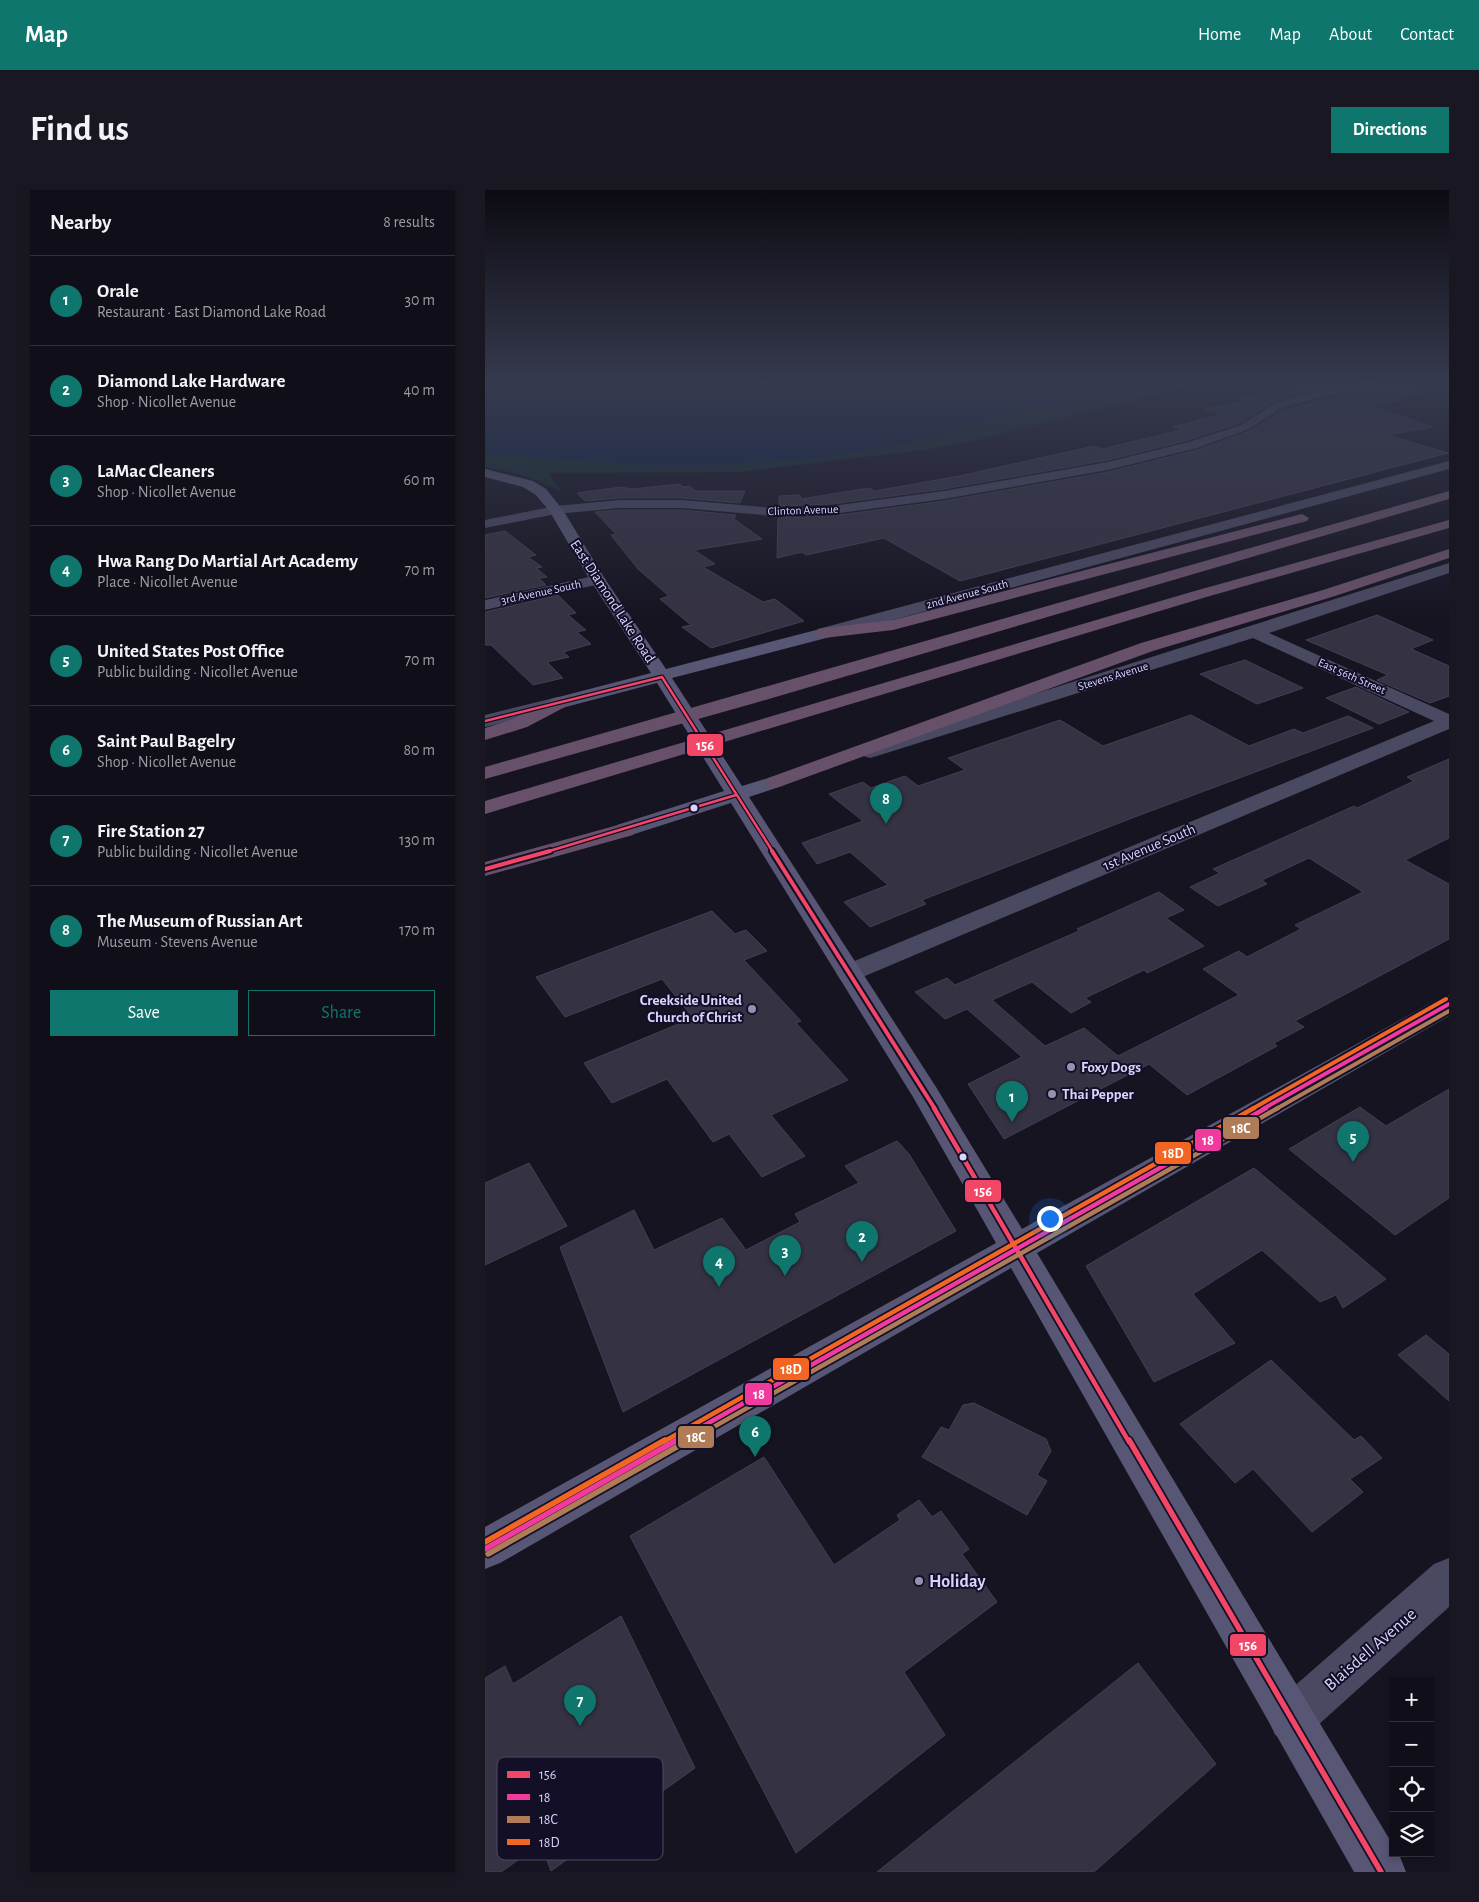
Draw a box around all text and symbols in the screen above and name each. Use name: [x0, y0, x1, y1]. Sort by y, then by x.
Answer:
text: Map: [25, 23, 68, 47]
text: Home: [1198, 26, 1241, 44]
text: Map: [1269, 26, 1301, 44]
text: About: [1329, 26, 1372, 44]
text: Contact: [1400, 26, 1454, 44]
button: Directions: [1331, 107, 1449, 153]
text: Find us: [30, 112, 129, 147]
text: Nearby: [50, 212, 111, 233]
text: 8 results: [383, 214, 435, 230]
text: Orale: [97, 282, 139, 301]
text: 1: [63, 292, 69, 308]
text: 30 m: [405, 292, 435, 308]
text: Restaurant · East Diamond Lake Road: [97, 304, 326, 320]
text: Diamond Lake Hardware: [97, 372, 285, 391]
text: 2: [62, 382, 70, 398]
text: 40 m: [403, 382, 435, 398]
text: Shop · Nicollet Avenue: [97, 394, 236, 410]
text: LaMac Cleaners: [97, 462, 214, 481]
text: 3: [63, 472, 69, 488]
text: 60 m: [404, 472, 435, 488]
text: Shop · Nicollet Avenue: [97, 484, 236, 500]
street label: Clinton Avenue: [767, 503, 839, 517]
street label: East Diamond Lake Road: [567, 537, 658, 665]
text: Hwa Rang Do Martial Art Academy: [97, 552, 358, 571]
text: 4: [62, 562, 70, 578]
text: 70 m: [404, 562, 435, 578]
text: Place · Nicollet Avenue: [97, 574, 238, 590]
street label: 2nd Avenue South: [925, 577, 1009, 611]
street label: 3rd Avenue South: [500, 578, 582, 606]
text: United States Post Office: [97, 642, 284, 661]
text: 5: [63, 652, 69, 668]
text: 70 m: [404, 652, 435, 668]
street label: East 56th Street: [1317, 656, 1388, 696]
street label: Stevens Avenue: [1076, 660, 1150, 692]
text: Public building · Nicollet Avenue: [97, 664, 298, 680]
text: Saint Paul Bagelry: [97, 732, 235, 751]
line badge: 156: [686, 733, 724, 757]
text: 156: [696, 739, 714, 753]
text: 6: [62, 742, 70, 758]
text: 80 m: [404, 742, 435, 758]
text: Shop · Nicollet Avenue: [97, 754, 236, 770]
pin: 8: [870, 783, 902, 824]
unlabelled marker: [689, 803, 699, 813]
street label: 1st Avenue South: [1101, 821, 1197, 874]
text: Fire Station 27: [97, 822, 205, 841]
text: 7: [63, 832, 69, 848]
text: 130 m: [399, 832, 435, 848]
text: Public building · Nicollet Avenue: [97, 844, 298, 860]
text: The Museum of Russian Art: [97, 912, 302, 931]
text: 8: [62, 922, 70, 938]
text: 170 m: [399, 922, 435, 938]
text: Museum · Stevens Avenue: [97, 934, 258, 950]
button: Save: [50, 990, 238, 1036]
button: Share: [248, 990, 435, 1036]
place label: Creekside United Church of Christ: [640, 993, 742, 1025]
marker: Creekside United Church of Christ: [746, 1003, 758, 1015]
place label: Foxy Dogs: [1081, 1060, 1141, 1075]
marker: Foxy Dogs: [1065, 1061, 1077, 1073]
pin: 1: [996, 1081, 1028, 1122]
place label: Thai Pepper: [1062, 1087, 1135, 1102]
marker: Thai Pepper: [1046, 1088, 1058, 1100]
line badge: 18C: [1222, 1116, 1260, 1140]
pin: 5: [1337, 1121, 1369, 1162]
text: 18C: [1231, 1122, 1251, 1136]
line badge: 18: [1194, 1128, 1222, 1152]
text: 18: [1202, 1134, 1214, 1148]
line badge: 18D: [1154, 1141, 1192, 1165]
text: 18D: [1162, 1147, 1184, 1161]
unlabelled marker: [958, 1152, 968, 1162]
line badge: 156: [964, 1179, 1002, 1203]
text: 156: [974, 1185, 992, 1199]
your location: [1037, 1206, 1063, 1232]
pin: 2: [846, 1221, 878, 1262]
pin: 3: [769, 1235, 801, 1276]
pin: 4: [703, 1246, 735, 1287]
line badge: 18D: [772, 1357, 810, 1381]
text: 18D: [780, 1363, 802, 1377]
line badge: 18: [744, 1382, 773, 1406]
text: 18: [753, 1388, 765, 1402]
pin: 6: [739, 1416, 771, 1457]
line badge: 18C: [677, 1425, 715, 1449]
text: 18C: [686, 1431, 706, 1445]
place label: Holiday: [929, 1573, 986, 1591]
marker: Holiday: [913, 1575, 925, 1587]
street label: Blaisdell Avenue: [1321, 1605, 1420, 1694]
line badge: 156: [1229, 1633, 1267, 1657]
text: 156: [1239, 1639, 1257, 1653]
map controls: [1389, 1677, 1434, 1857]
button: +: [1389, 1677, 1434, 1722]
pin: 7: [564, 1685, 596, 1726]
button: −: [1389, 1722, 1434, 1767]
legend: [497, 1757, 663, 1860]
button: locate: [1389, 1767, 1434, 1812]
text: 156: [539, 1768, 556, 1782]
text: 18: [539, 1791, 550, 1805]
button: layers: [1389, 1812, 1434, 1857]
text: 18C: [539, 1813, 558, 1827]
text: 18D: [539, 1836, 560, 1850]

